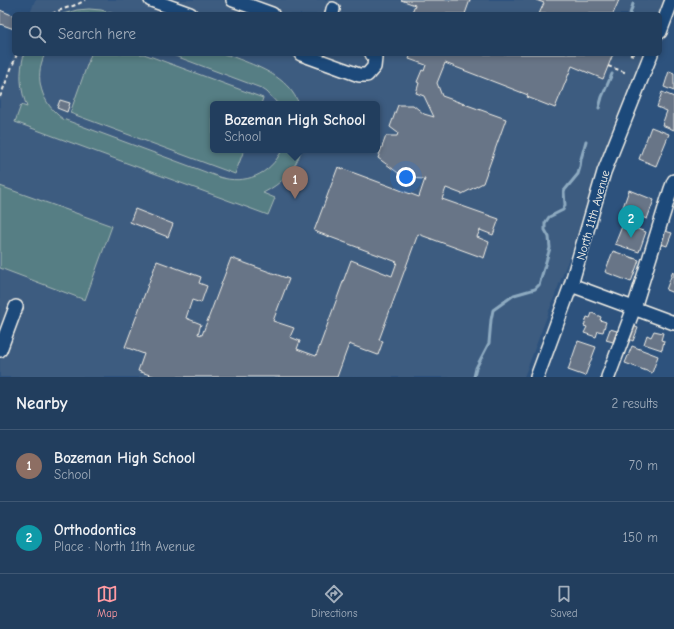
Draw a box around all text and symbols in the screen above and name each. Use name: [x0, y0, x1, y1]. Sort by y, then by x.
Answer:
search box: [12, 12, 662, 56]
icon: search: [26, 23, 48, 45]
text: Search here: [58, 25, 136, 43]
popup: [210, 101, 380, 153]
text: Bozeman High School: [224, 111, 366, 129]
text: School: [224, 129, 261, 144]
pin: 1: [282, 166, 308, 199]
your location: [396, 167, 416, 187]
street label: North 11th Avenue: [573, 168, 613, 262]
pin: 2: [618, 205, 644, 238]
text: Nearby: [16, 394, 67, 413]
text: 2 results: [611, 396, 658, 411]
text: Bozeman High School: [54, 449, 195, 467]
text: 1: [26, 458, 32, 473]
text: 70 m: [629, 458, 658, 473]
text: School: [54, 467, 91, 482]
text: Orthodontics: [54, 521, 136, 539]
text: 2: [26, 530, 32, 545]
text: 150 m: [623, 530, 658, 545]
text: Place · North 11th Avenue: [54, 539, 195, 554]
tab: Map: [96, 583, 118, 620]
tab: Directions: [311, 583, 358, 620]
tab: Saved: [550, 583, 578, 620]

